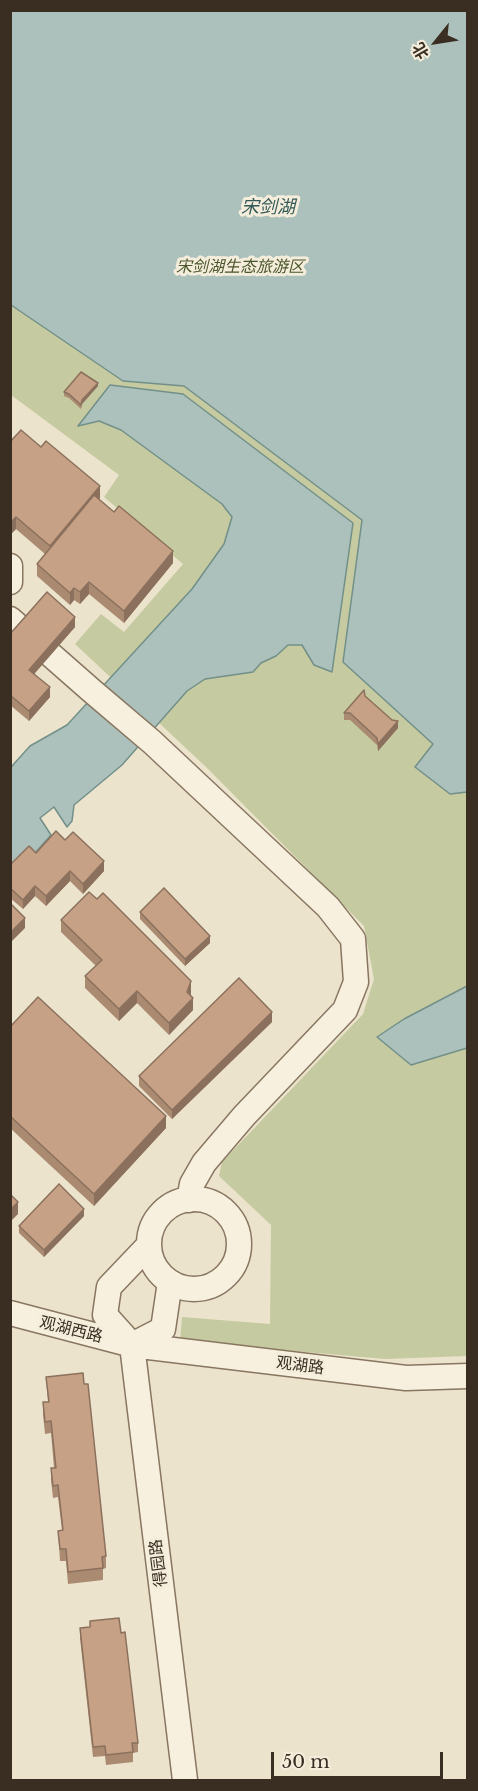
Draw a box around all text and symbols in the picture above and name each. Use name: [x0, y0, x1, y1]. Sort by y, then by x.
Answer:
north arrow: [406, 12, 466, 72]
text: 北: [408, 39, 433, 63]
water label: 宋剑湖: [241, 197, 295, 219]
park label: 宋剑湖生态旅游区: [176, 257, 304, 277]
street label: 观湖西路: [38, 1313, 104, 1347]
street label: 观湖路: [275, 1354, 325, 1378]
street label: 得园路: [147, 1538, 171, 1588]
scale bar: [274, 1740, 446, 1778]
text: 50 m: [282, 1751, 330, 1773]

